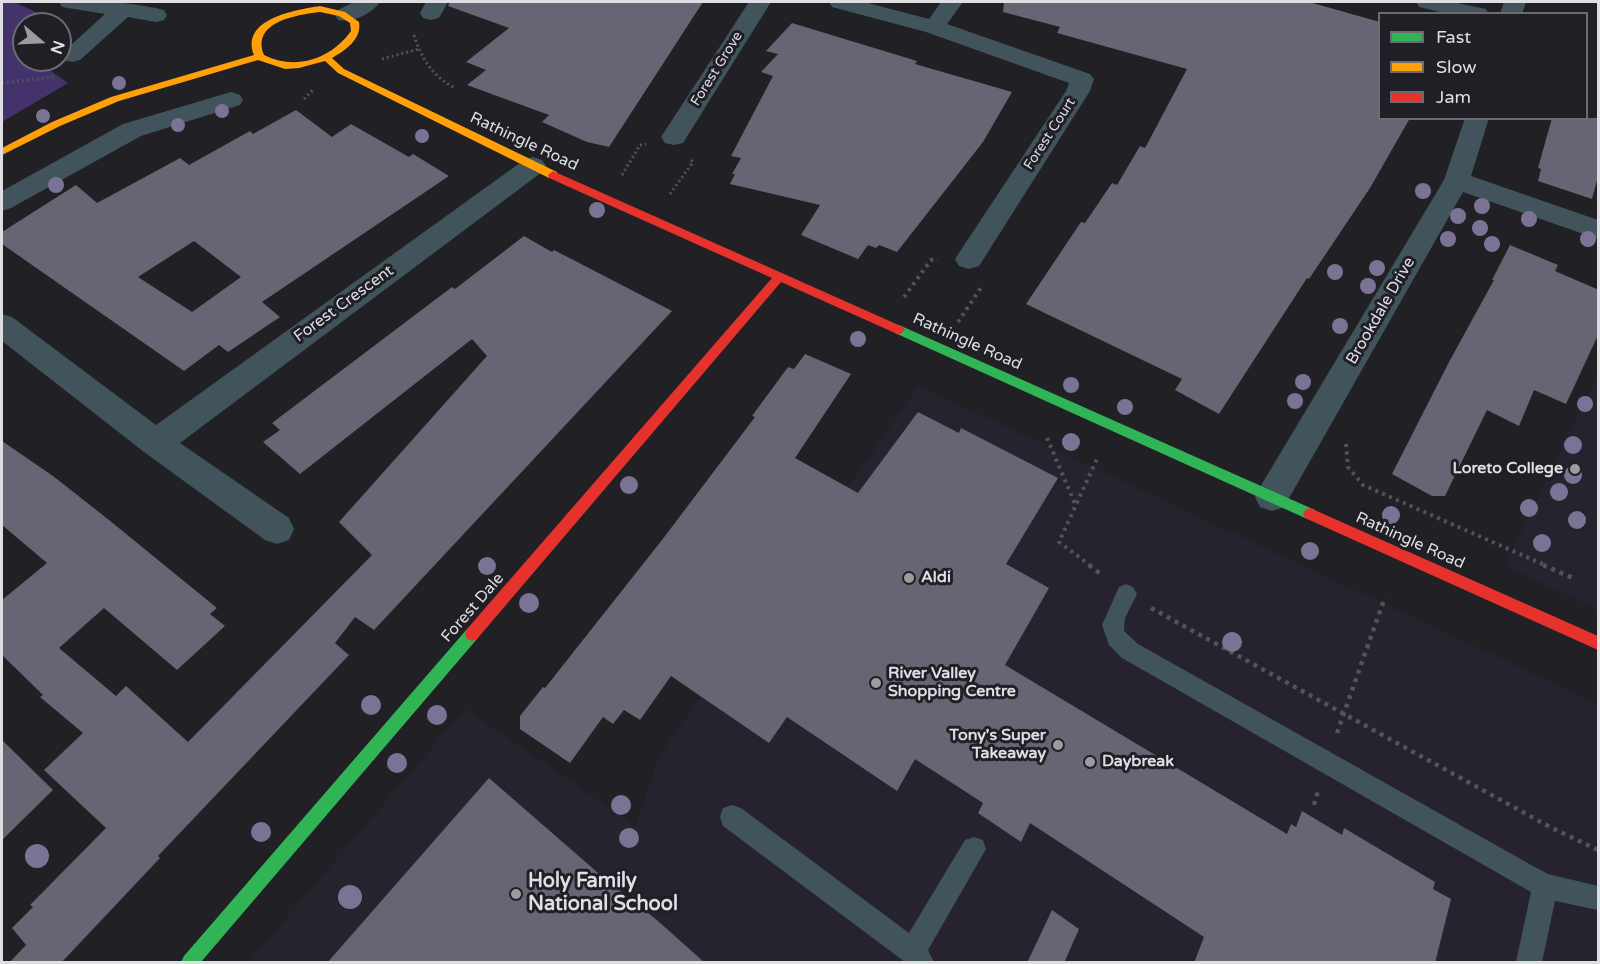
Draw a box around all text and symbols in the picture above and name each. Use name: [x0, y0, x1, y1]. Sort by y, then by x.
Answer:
north arrow: [12, 12, 72, 72]
legend: [1378, 12, 1588, 120]
text: Fast: [1436, 26, 1471, 48]
street label: Forest Grove: [687, 29, 747, 109]
text: N: [46, 38, 69, 57]
text: Slow: [1436, 56, 1477, 78]
text: Jam: [1436, 86, 1471, 108]
street label: Forest Court: [1021, 95, 1079, 173]
street label: Rathingle Road: [467, 109, 581, 175]
street label: Brookdale Drive: [1343, 254, 1419, 368]
street label: Forest Crescent: [290, 261, 398, 347]
street label: Rathingle Road: [910, 309, 1024, 375]
place label: Loreto College: [1452, 459, 1563, 479]
marker: Loreto College: [1568, 462, 1582, 476]
street label: Rathingle Road: [1353, 508, 1467, 574]
place label: Aldi: [921, 568, 951, 588]
street label: Forest Dale: [438, 569, 508, 647]
marker: Aldi: [902, 571, 916, 585]
place label: River Valley Shopping Centre: [888, 664, 1016, 702]
marker: River Valley Shopping Centre: [869, 676, 883, 690]
place label: Tony's Super Takeaway: [949, 726, 1046, 764]
marker: Tony's Super Takeaway: [1051, 738, 1065, 752]
place label: Daybreak: [1102, 752, 1174, 772]
marker: Daybreak: [1083, 755, 1097, 769]
place label: Holy Family National School: [528, 870, 678, 917]
marker: Holy Family National School: [509, 887, 523, 901]

